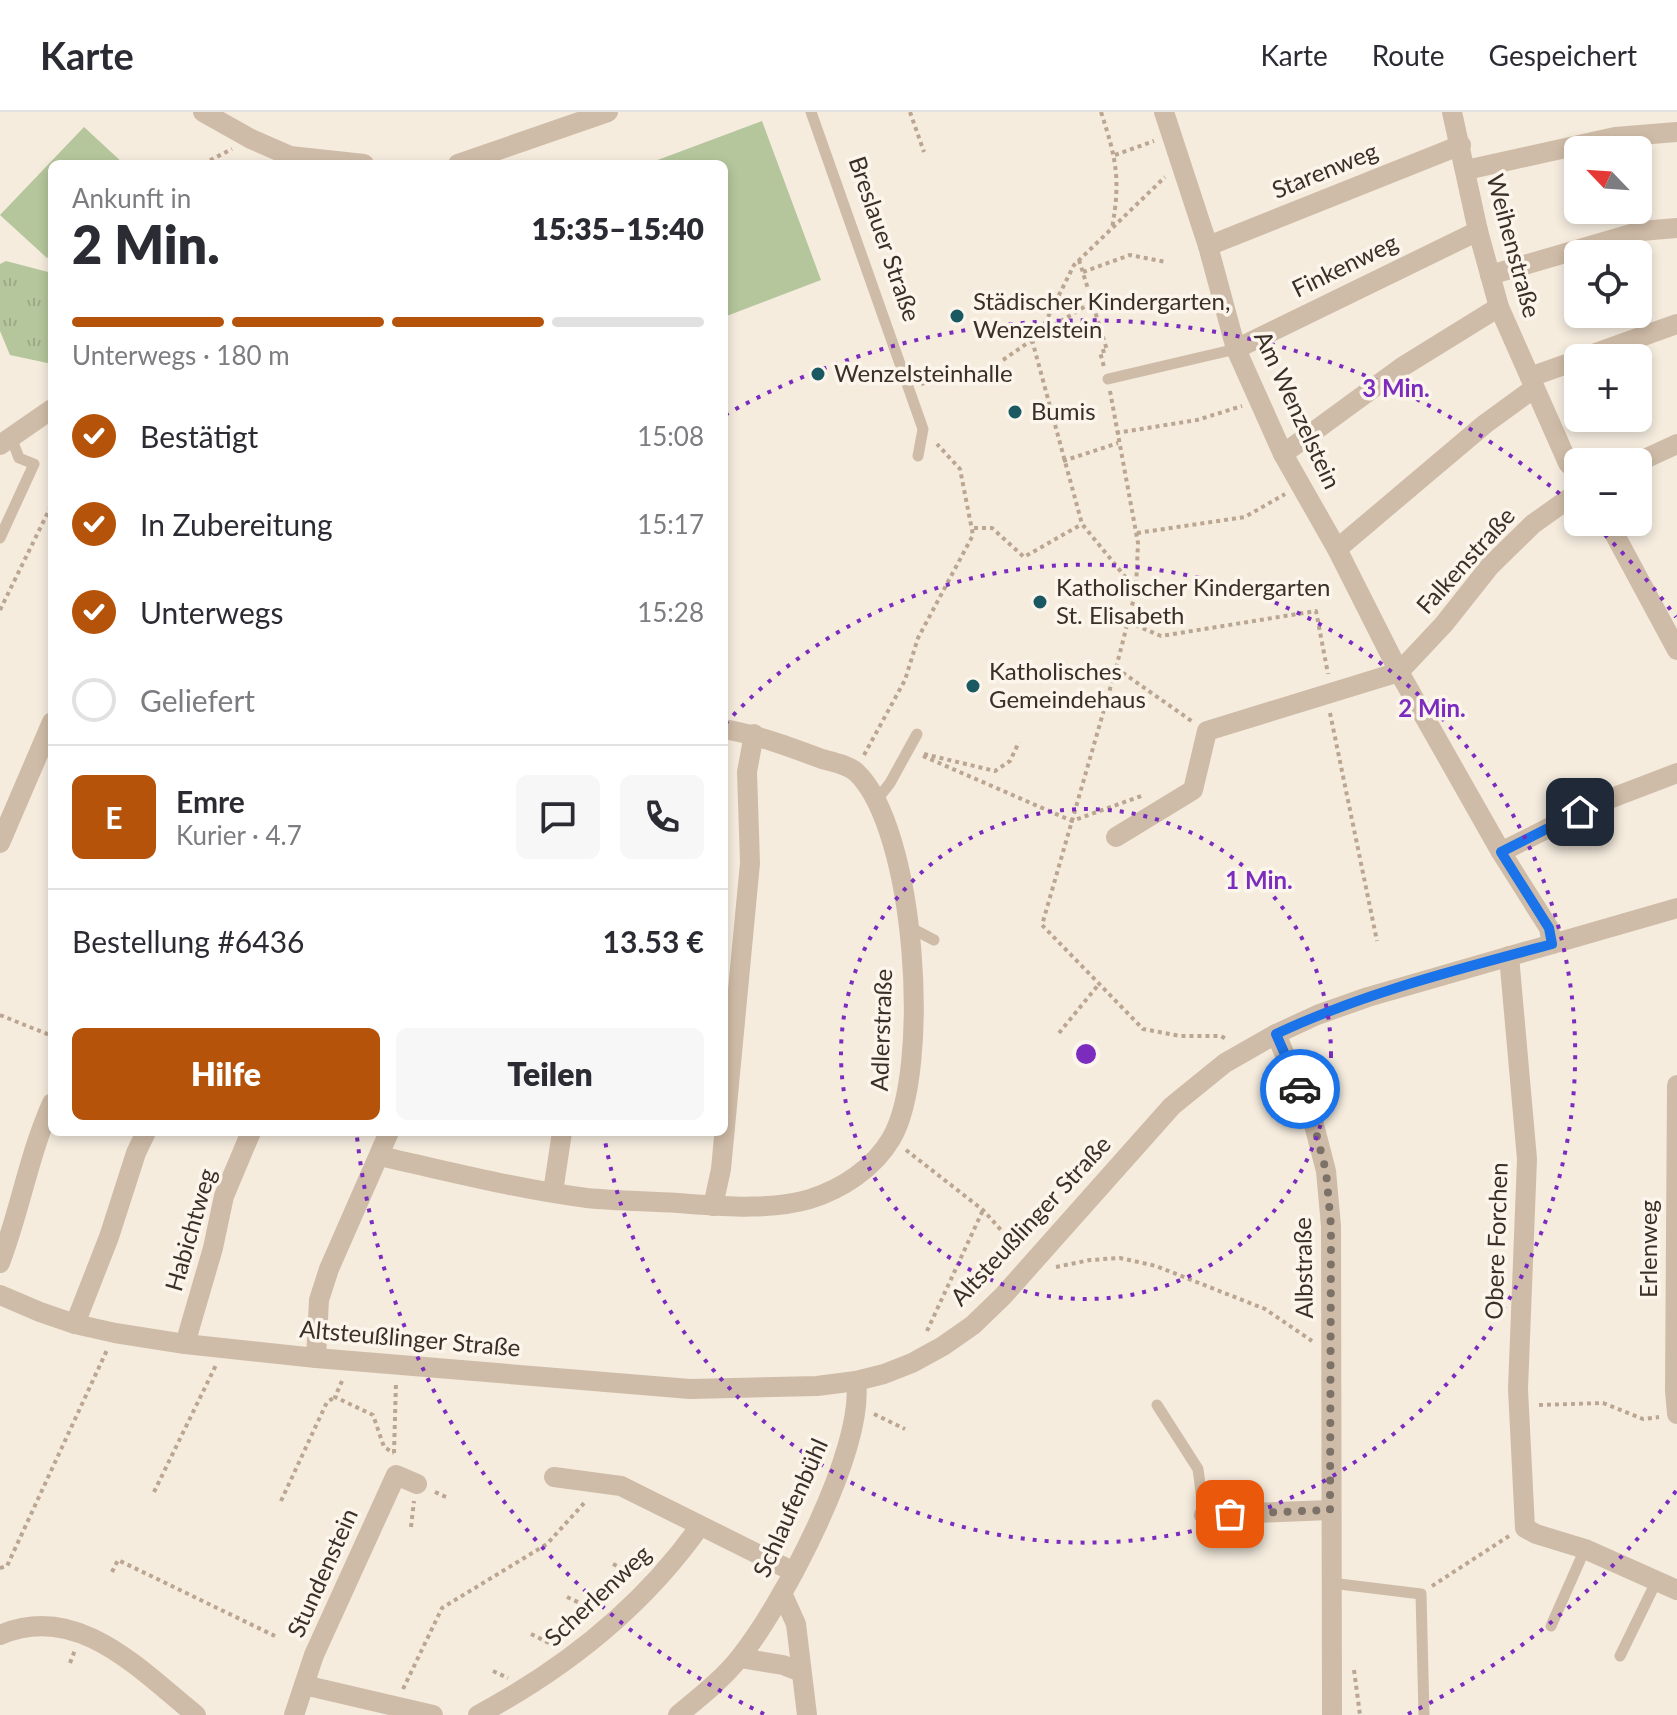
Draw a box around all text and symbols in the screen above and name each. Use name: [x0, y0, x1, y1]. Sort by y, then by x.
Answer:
text: Karte: [40, 32, 134, 78]
text: Karte: [1260, 38, 1328, 72]
text: Route: [1372, 38, 1445, 72]
text: Gespeichert: [1489, 38, 1637, 72]
street label: Starenweg: [1267, 135, 1381, 204]
north arrow: [1564, 136, 1652, 224]
map controls: [1564, 136, 1652, 536]
street label: Breslauer Straße: [844, 152, 927, 325]
street label: Weihenstraße: [1481, 171, 1548, 321]
text: Ankunft in: [72, 182, 191, 214]
text: 15:35–15:40: [531, 210, 704, 246]
text: 2 Min.: [72, 213, 220, 275]
street label: Finkenweg: [1287, 227, 1402, 303]
button: locate: [1564, 240, 1652, 328]
place label: Städischer Kindergarten, Wenzelstein: [973, 286, 1230, 343]
marker: Städischer Kindergarten, Wenzelstein: [948, 307, 966, 325]
street label: Am Wenzelstein: [1249, 326, 1348, 493]
text: Unterwegs · 180 m: [72, 339, 290, 371]
button: +: [1564, 344, 1652, 432]
place label: Wenzelsteinhalle: [834, 358, 1013, 387]
marker: Wenzelsteinhalle: [809, 365, 827, 383]
text: 3 Min.: [1362, 373, 1430, 402]
place label: Bumis: [1031, 396, 1096, 425]
marker: Bumis: [1006, 403, 1024, 421]
icon: check: [72, 414, 116, 458]
text: Bestätigt: [140, 418, 258, 454]
text: 15:08: [637, 420, 704, 452]
button: −: [1564, 448, 1652, 536]
street label: Falkenstraße: [1410, 501, 1520, 619]
icon: check: [72, 502, 116, 546]
text: In Zubereitung: [140, 506, 333, 542]
text: 15:17: [637, 508, 704, 540]
place label: Katholischer Kindergarten St. Elisabeth: [1056, 572, 1330, 629]
icon: check: [72, 590, 116, 634]
marker: Katholischer Kindergarten St. Elisabeth: [1031, 593, 1049, 611]
text: Unterwegs: [140, 594, 283, 630]
text: 15:28: [637, 596, 704, 628]
place label: Katholisches Gemeindehaus: [989, 656, 1146, 713]
marker: Katholisches Gemeindehaus: [964, 677, 982, 695]
text: Geliefert: [140, 682, 255, 718]
text: 2 Min.: [1398, 693, 1466, 722]
button: chat: [516, 775, 600, 859]
button: phone: [620, 775, 704, 859]
pin: [1546, 778, 1614, 846]
text: Emre: [176, 783, 245, 819]
icon: home: [1558, 790, 1602, 834]
text: E: [105, 799, 123, 835]
text: Kurier · 4.7: [176, 819, 302, 851]
text: 1 Min.: [1225, 865, 1293, 894]
text: Bestellung #6436: [72, 923, 304, 959]
text: 13.53 €: [603, 923, 704, 959]
street label: Adlerstraße: [864, 968, 897, 1092]
button: Hilfe: [72, 1028, 380, 1120]
button: Teilen: [396, 1028, 704, 1120]
centre of rings: [1072, 1040, 1100, 1068]
courier: [1260, 1049, 1340, 1129]
icon: car: [1278, 1067, 1322, 1111]
street label: Altsteußlinger Straße: [944, 1129, 1116, 1311]
street label: Obere Forchen: [1478, 1162, 1513, 1320]
street label: Habichtweg: [158, 1165, 221, 1294]
street label: Erlenweg: [1633, 1200, 1662, 1298]
street label: Albstraße: [1287, 1217, 1318, 1319]
street label: Altsteußlinger Straße: [298, 1313, 522, 1362]
street label: Schlaufenbühl: [746, 1434, 833, 1581]
pin: [1196, 1480, 1264, 1548]
icon: bag: [1208, 1492, 1252, 1536]
street label: Stundenstein: [280, 1503, 363, 1641]
street label: Scherlenweg: [538, 1538, 656, 1651]

